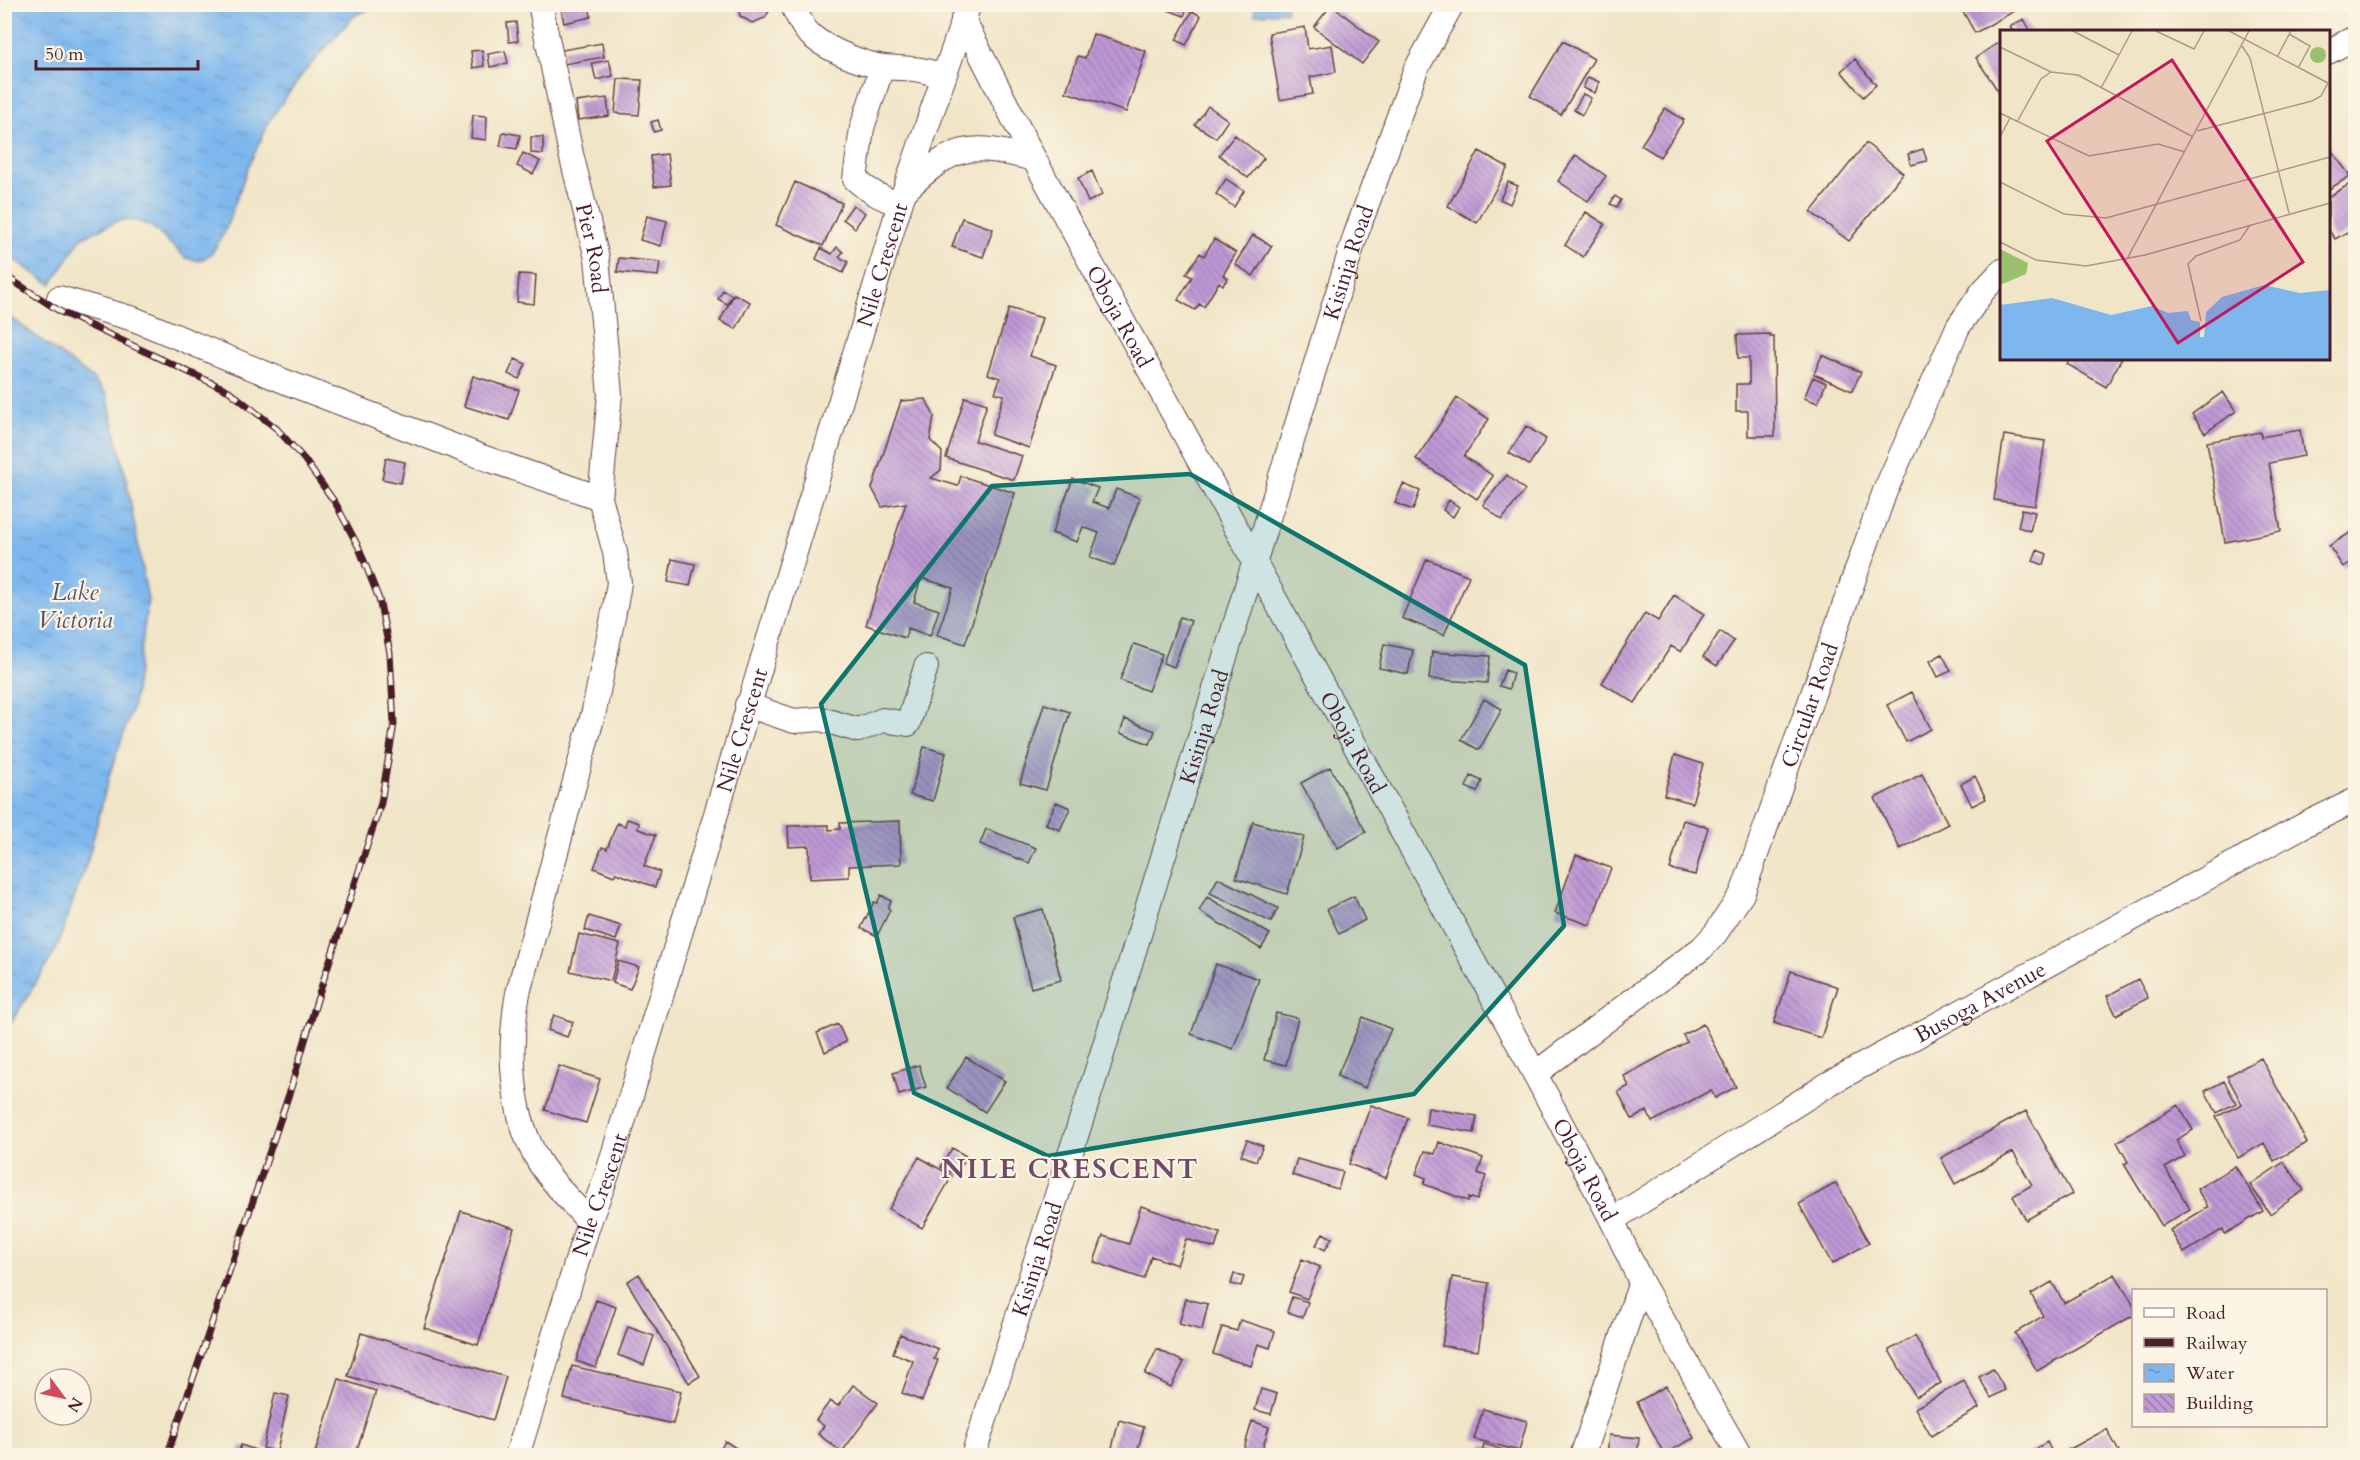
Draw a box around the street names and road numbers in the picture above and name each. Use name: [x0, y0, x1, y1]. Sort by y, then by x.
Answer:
street label: Nile Crescent: [850, 199, 916, 331]
street label: Pier Road: [568, 200, 614, 295]
street label: Kisinja Road: [1316, 201, 1381, 324]
street label: Oboja Road: [1079, 260, 1159, 373]
street label: Circular Road: [1774, 639, 1846, 772]
street label: Nile Crescent: [709, 665, 775, 796]
street label: Kisinja Road: [1173, 665, 1236, 788]
street label: Oboja Road: [1312, 686, 1393, 800]
street label: Busoga Avenue: [1909, 954, 2051, 1050]
street label: Oboja Road: [1545, 1113, 1624, 1227]
street label: Nile Crescent: [565, 1130, 635, 1260]
street label: Kisinja Road: [1005, 1198, 1070, 1320]

